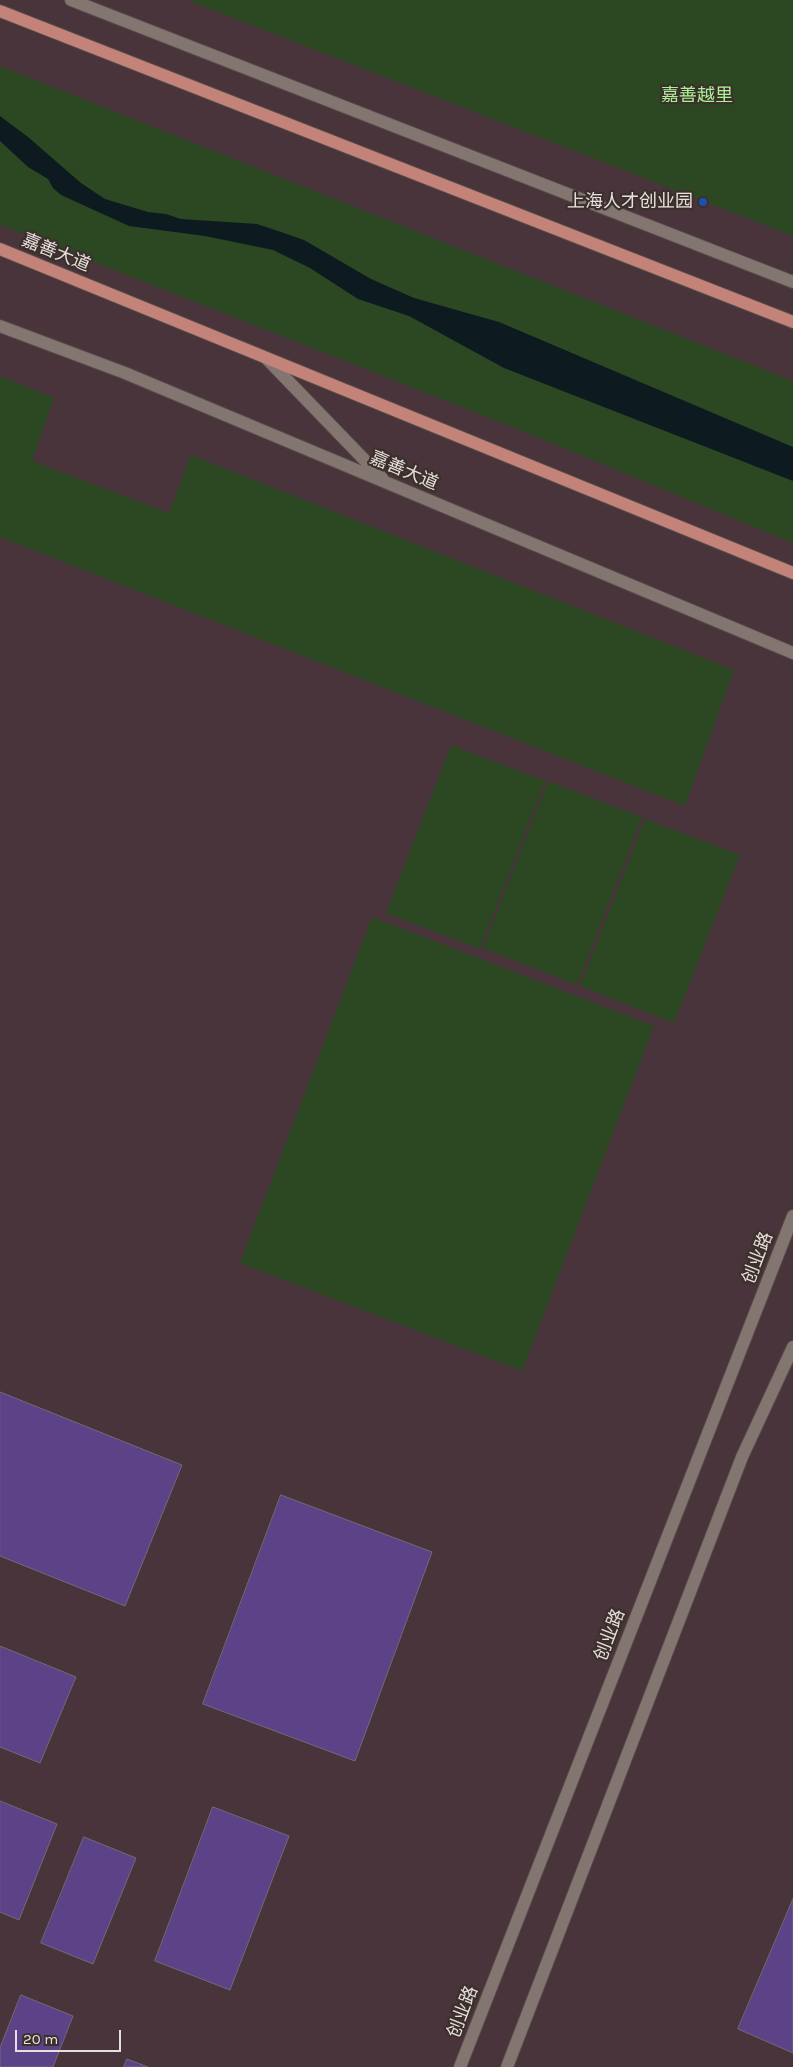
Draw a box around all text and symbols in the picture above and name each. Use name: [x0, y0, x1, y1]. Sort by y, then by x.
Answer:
park label: 嘉善越里: [661, 85, 733, 107]
place label: 上海人才创业园: [567, 191, 693, 213]
marker: 上海人才创业园: [697, 196, 709, 208]
street label: 嘉善大道: [19, 230, 93, 276]
street label: 嘉善大道: [367, 447, 441, 495]
street label: 创业路: [738, 1229, 778, 1287]
street label: 创业路: [590, 1606, 630, 1664]
street label: 创业路: [443, 1983, 483, 2041]
scale bar: [18, 2020, 124, 2052]
text: 20 m: [23, 2030, 58, 2048]

